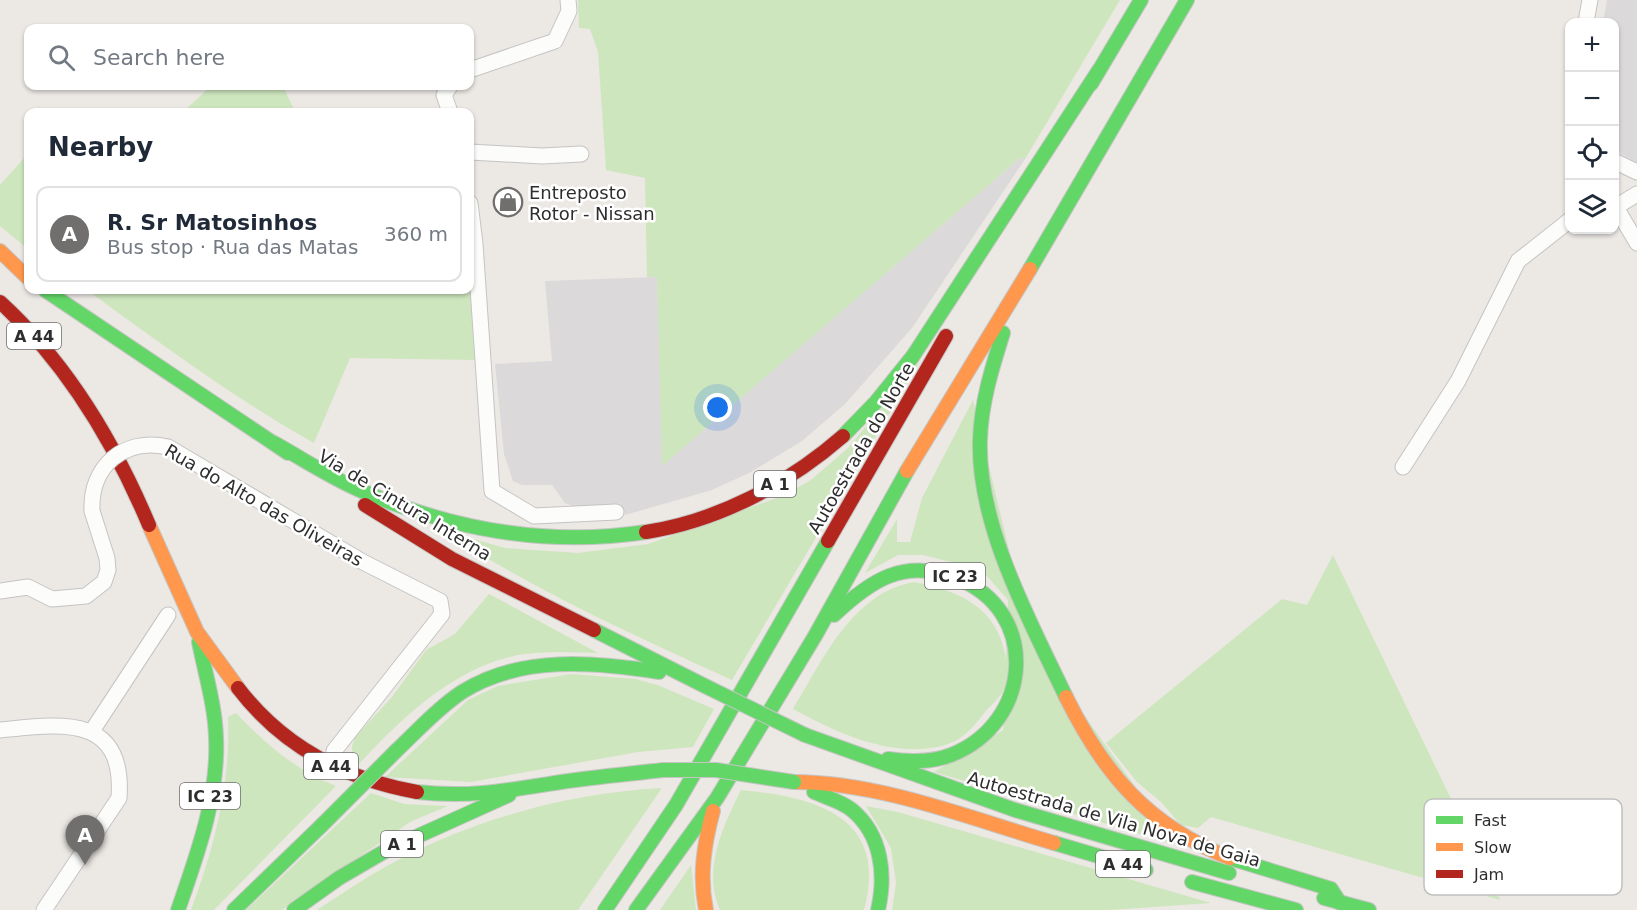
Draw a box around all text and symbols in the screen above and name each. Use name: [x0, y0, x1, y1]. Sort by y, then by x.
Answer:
map controls: [1565, 18, 1619, 234]
button: +: [1565, 18, 1619, 72]
search box: [24, 24, 474, 90]
icon: search: [45, 41, 78, 74]
text: Search here: [93, 45, 225, 70]
button: −: [1565, 72, 1619, 126]
button: locate: [1565, 126, 1619, 180]
text: Nearby: [48, 132, 153, 162]
button: layers: [1565, 180, 1619, 234]
place label: Entreposto Rotor - Nissan: [529, 182, 655, 224]
shop icon: Entreposto Rotor - Nissan: [492, 186, 524, 218]
text: R. Sr Matosinhos: [107, 210, 317, 235]
text: A: [62, 222, 77, 246]
text: 360 m: [384, 222, 448, 246]
text: Bus stop · Rua das Matas: [107, 235, 358, 259]
road number: A 44: [7, 323, 61, 349]
street label: Autoestrada do Norte: [803, 359, 919, 537]
your location: [703, 393, 732, 422]
street label: Rua do Alto das Oliveiras: [161, 440, 367, 570]
street label: Via de Cintura Interna: [315, 445, 495, 565]
road number: A 1: [754, 471, 796, 497]
road number: IC 23: [925, 563, 985, 589]
road number: A 44: [304, 753, 358, 779]
street label: Autoestrada de Vila Nova de Gaia: [965, 767, 1263, 871]
road number: IC 23: [180, 783, 240, 809]
legend: [1424, 799, 1622, 895]
text: Fast: [1474, 811, 1506, 830]
pin: A: [66, 816, 104, 865]
road number: A 1: [381, 831, 423, 857]
text: Slow: [1474, 838, 1511, 857]
road number: A 44: [1096, 851, 1150, 877]
text: Jam: [1473, 865, 1504, 884]

